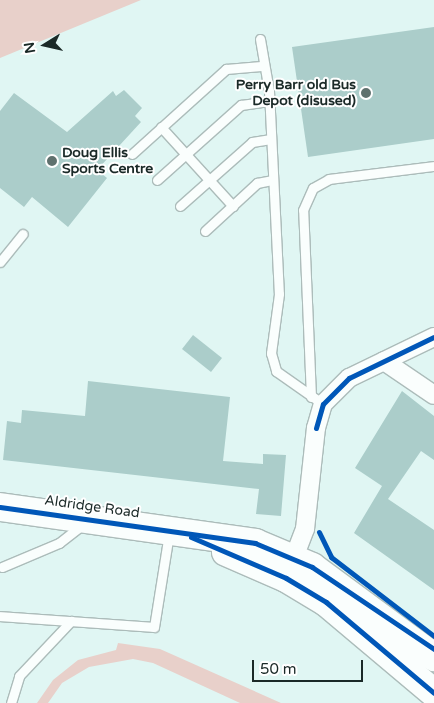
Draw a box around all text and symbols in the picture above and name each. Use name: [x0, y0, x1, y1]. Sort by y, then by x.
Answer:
north arrow: [20, 20, 70, 70]
text: N: [20, 41, 39, 55]
place label: Perry Barr old Bus Depot (disused): [236, 77, 356, 110]
marker: Perry Barr old Bus Depot (disused): [360, 87, 372, 99]
place label: Doug Ellis Sports Centre: [62, 145, 153, 178]
marker: Doug Ellis Sports Centre: [46, 155, 58, 167]
street label: Aldridge Road: [43, 492, 141, 522]
scale bar: [254, 650, 365, 682]
text: 50 m: [260, 660, 297, 678]

